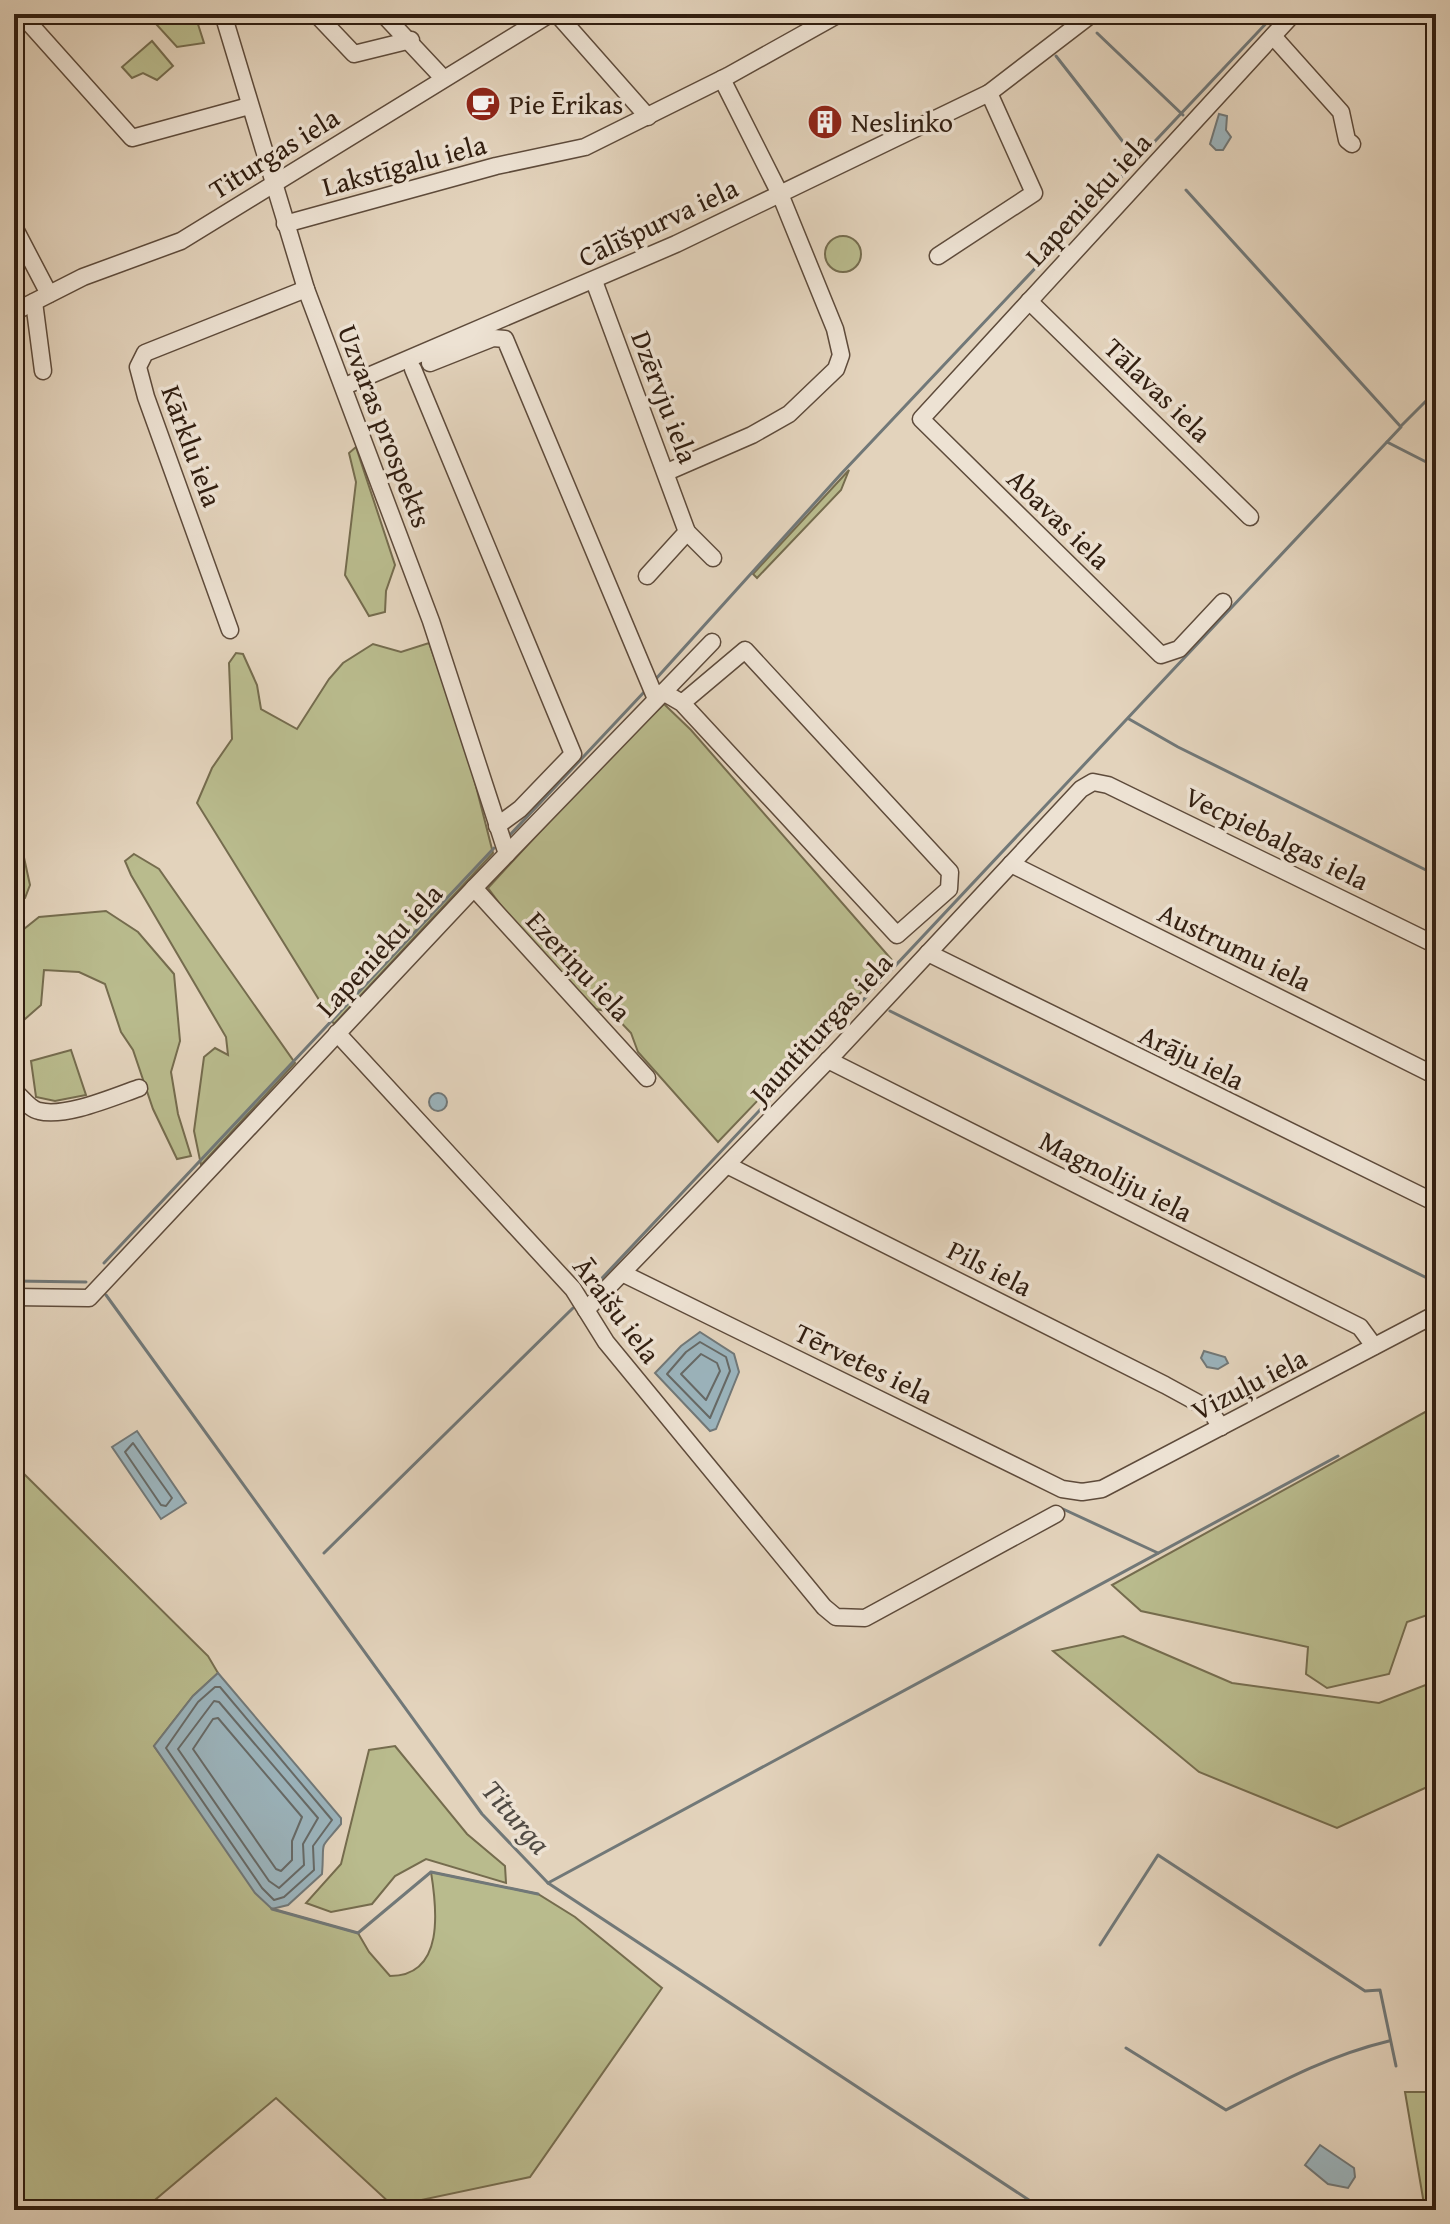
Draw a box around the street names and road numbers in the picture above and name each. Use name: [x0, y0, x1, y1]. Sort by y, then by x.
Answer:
street label: Titurgas iela: [201, 96, 347, 209]
street label: Lapenieku iela: [1015, 122, 1161, 275]
street label: Lakstīgalu iela: [317, 123, 491, 206]
street label: Cālīšpurva iela: [571, 166, 745, 276]
street label: Uzvaras prospekts: [328, 318, 443, 533]
street label: Dzērvju iela: [621, 325, 710, 470]
street label: Tālavas iela: [1095, 328, 1222, 452]
street label: Kārklu iela: [152, 379, 234, 513]
street label: Abavas iela: [998, 459, 1121, 579]
street label: Vecpiebalgas iela: [1178, 775, 1377, 900]
street label: Lapenieku iela: [306, 873, 452, 1026]
street label: Austrumu iela: [1152, 892, 1320, 1002]
street label: Ezeriņu iela: [517, 901, 642, 1031]
street label: Jauntiturgas iela: [738, 942, 902, 1115]
street label: Arāju iela: [1133, 1013, 1253, 1100]
street label: Magnoliju iela: [1033, 1119, 1201, 1232]
street label: Pils iela: [941, 1229, 1040, 1307]
street label: Āraišu iela: [564, 1248, 672, 1372]
street label: Tērvetes iela: [788, 1311, 941, 1414]
street label: Vizuļu iela: [1184, 1337, 1314, 1430]

